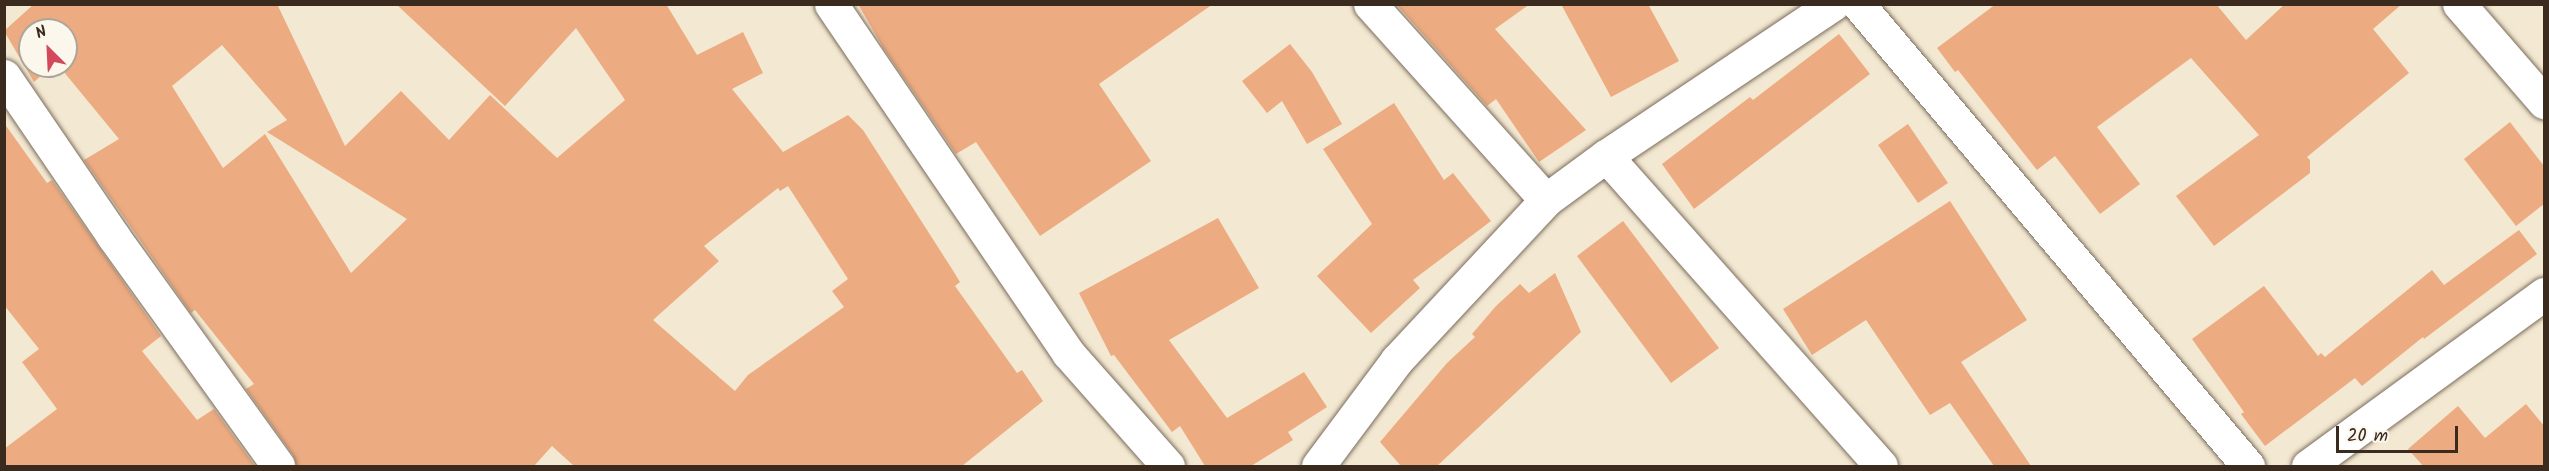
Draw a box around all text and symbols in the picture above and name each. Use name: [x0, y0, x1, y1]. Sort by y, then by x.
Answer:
north arrow: [18, 18, 78, 78]
text: N: [32, 19, 51, 46]
scale bar: [2339, 414, 2460, 452]
text: 20 m: [2347, 422, 2388, 451]

